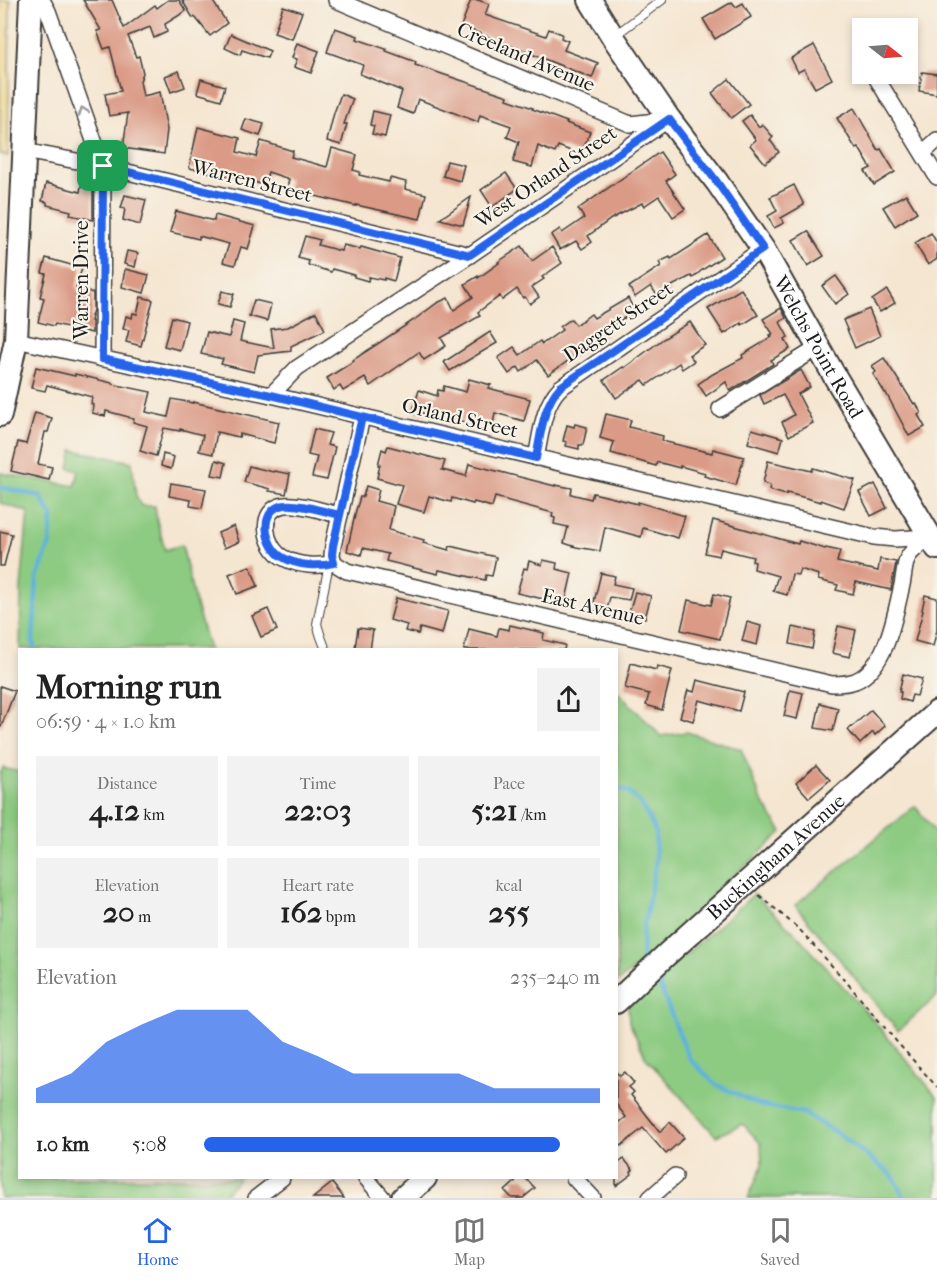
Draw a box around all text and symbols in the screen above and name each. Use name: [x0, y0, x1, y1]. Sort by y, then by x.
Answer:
street label: Creeland Avenue: [454, 18, 598, 96]
north arrow: [852, 18, 918, 84]
map controls: [852, 18, 918, 84]
one-way arrow: [78, 106, 91, 117]
street label: West Orland Street: [470, 121, 621, 233]
pin: [77, 140, 128, 191]
icon: arrive: [86, 149, 119, 182]
street label: Warren Street: [189, 155, 314, 207]
street label: Warren Drive: [70, 220, 93, 341]
street label: Welchs Point Road: [768, 271, 869, 423]
street label: Daggett Street: [559, 277, 677, 367]
street label: Orland Street: [400, 393, 520, 443]
street label: East Avenue: [539, 584, 647, 630]
text: Morning run: [36, 668, 221, 707]
button: share: [537, 668, 600, 731]
text: 06:59 · 4 × 1.0 km: [36, 710, 176, 733]
text: Distance: [97, 774, 157, 793]
text: Time: [300, 774, 336, 793]
text: Pace: [493, 774, 525, 793]
street label: Buckingham Avenue: [702, 789, 850, 924]
text: 4.12: [89, 793, 140, 828]
text: 22:03: [285, 793, 351, 828]
text: 5:21: [471, 793, 518, 828]
text: km: [140, 805, 165, 824]
text: /km: [518, 805, 547, 824]
text: Elevation: [95, 876, 159, 895]
text: Heart rate: [282, 876, 354, 895]
text: kcal: [496, 876, 522, 895]
text: 20: [103, 895, 135, 930]
text: 162: [280, 895, 322, 930]
text: 255: [488, 895, 530, 930]
text: m: [135, 907, 151, 926]
text: bpm: [322, 907, 356, 926]
text: Elevation: [36, 966, 117, 989]
text: 235–240 m: [510, 966, 600, 989]
text: 1.0 km: [36, 1133, 89, 1156]
text: 5:08: [132, 1133, 167, 1156]
tab: Home: [137, 1214, 179, 1269]
tab: Map: [453, 1214, 486, 1269]
tab: Saved: [760, 1214, 800, 1269]

